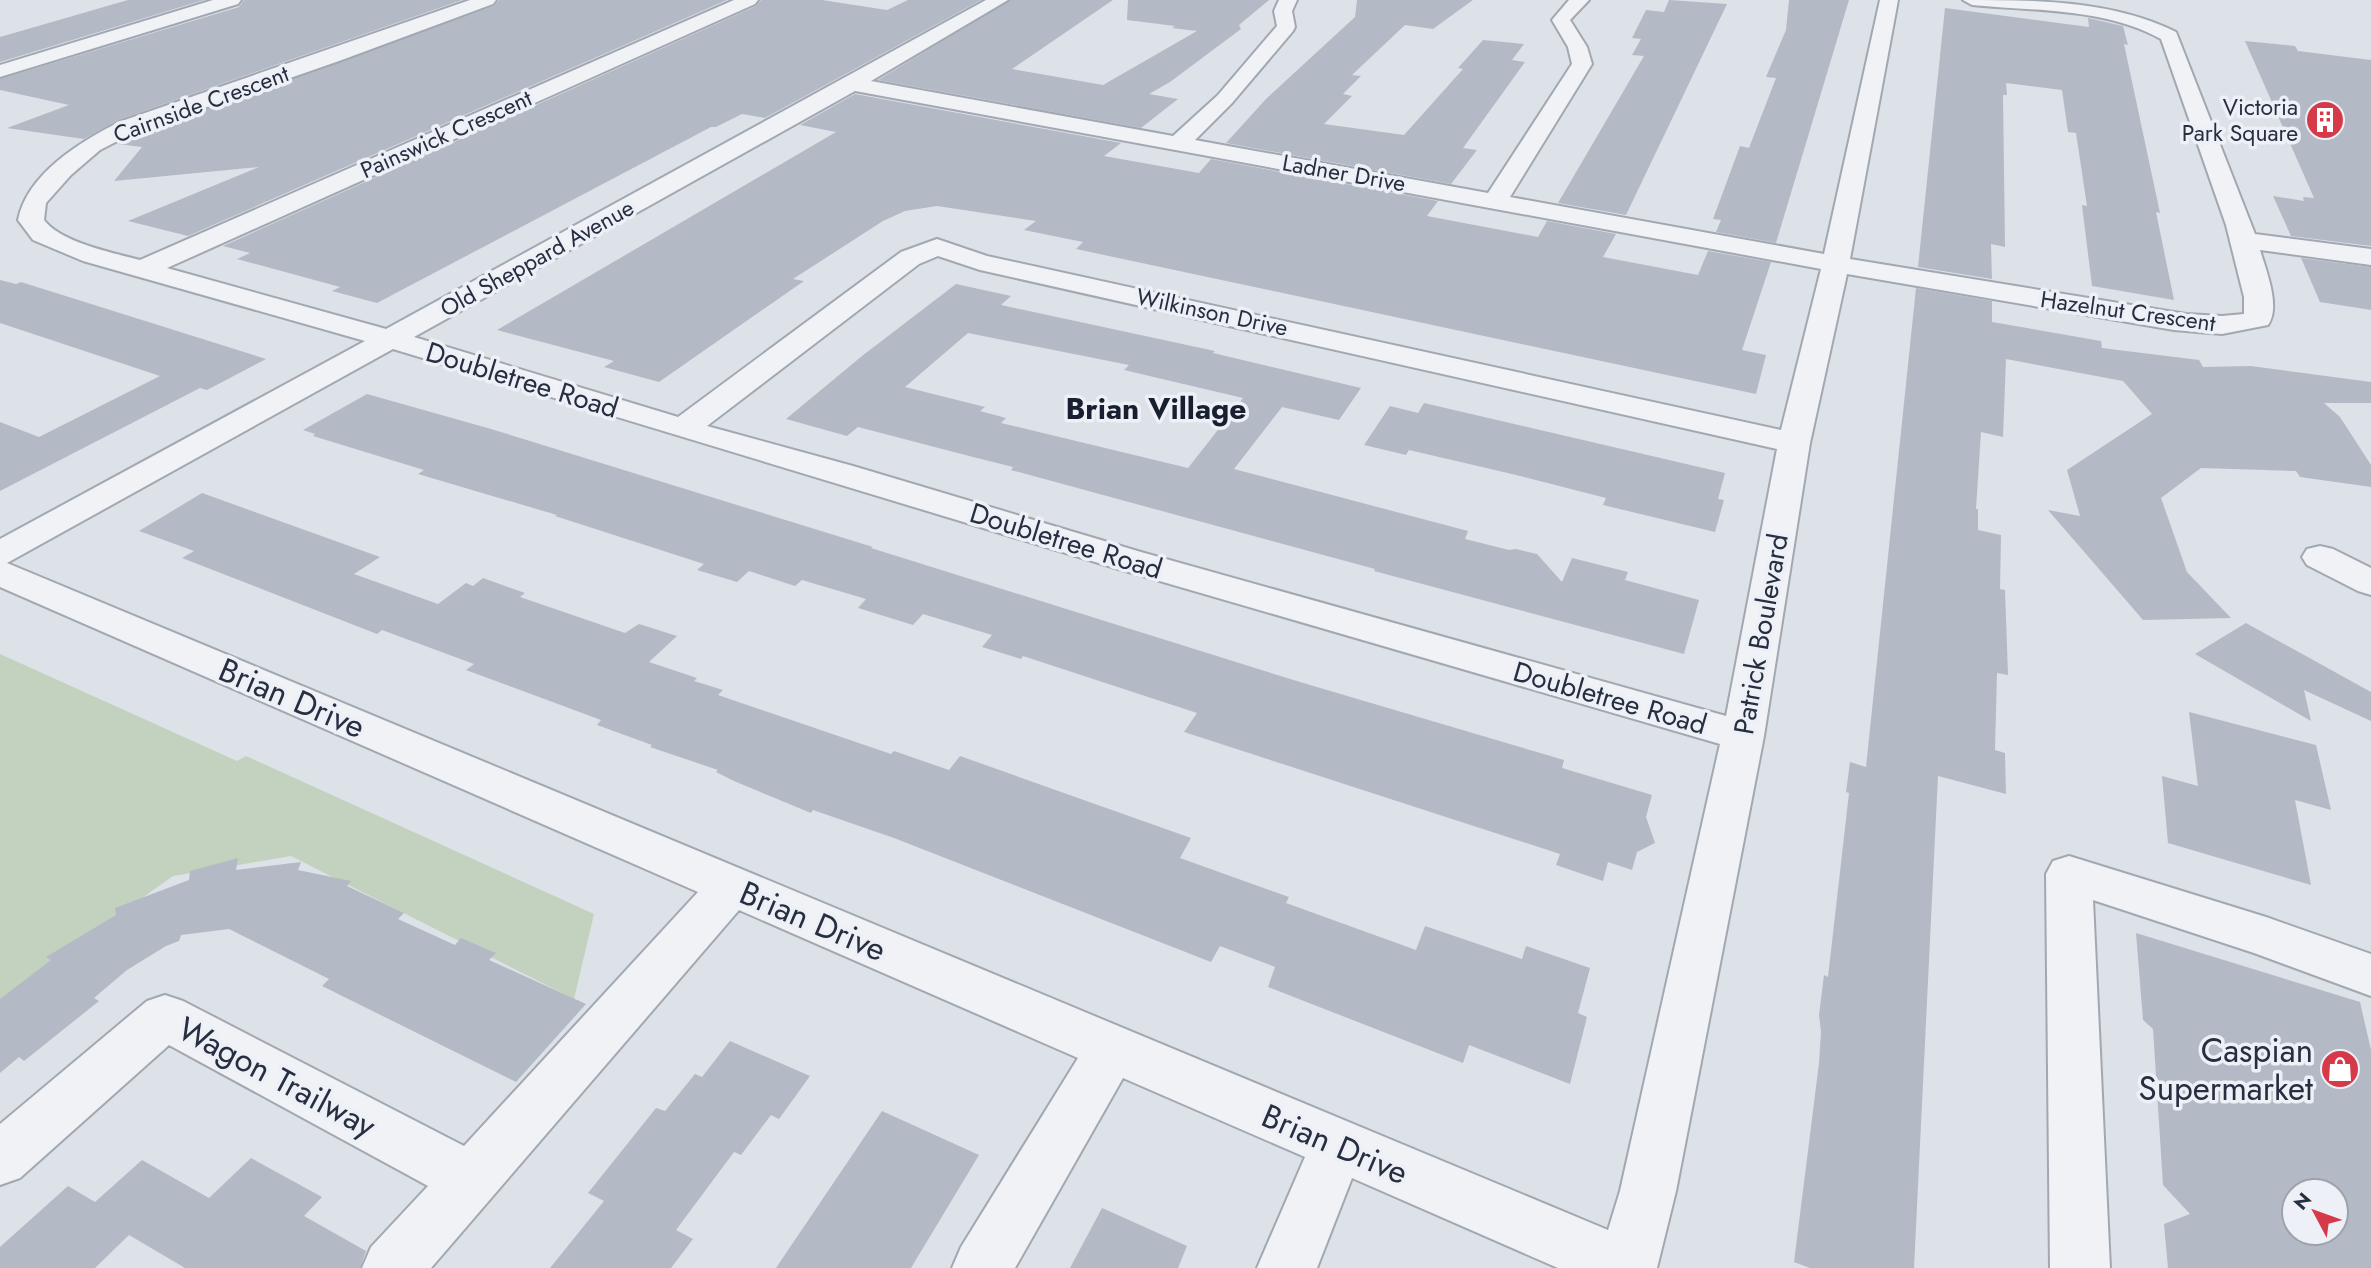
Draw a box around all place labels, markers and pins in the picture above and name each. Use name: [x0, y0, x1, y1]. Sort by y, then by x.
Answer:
place label: Victoria Park Square: [2182, 90, 2298, 150]
building icon: Victoria Park Square: [2304, 99, 2346, 141]
place label: Caspian Supermarket: [2139, 1027, 2313, 1112]
shop icon: Caspian Supermarket: [2319, 1048, 2361, 1090]

